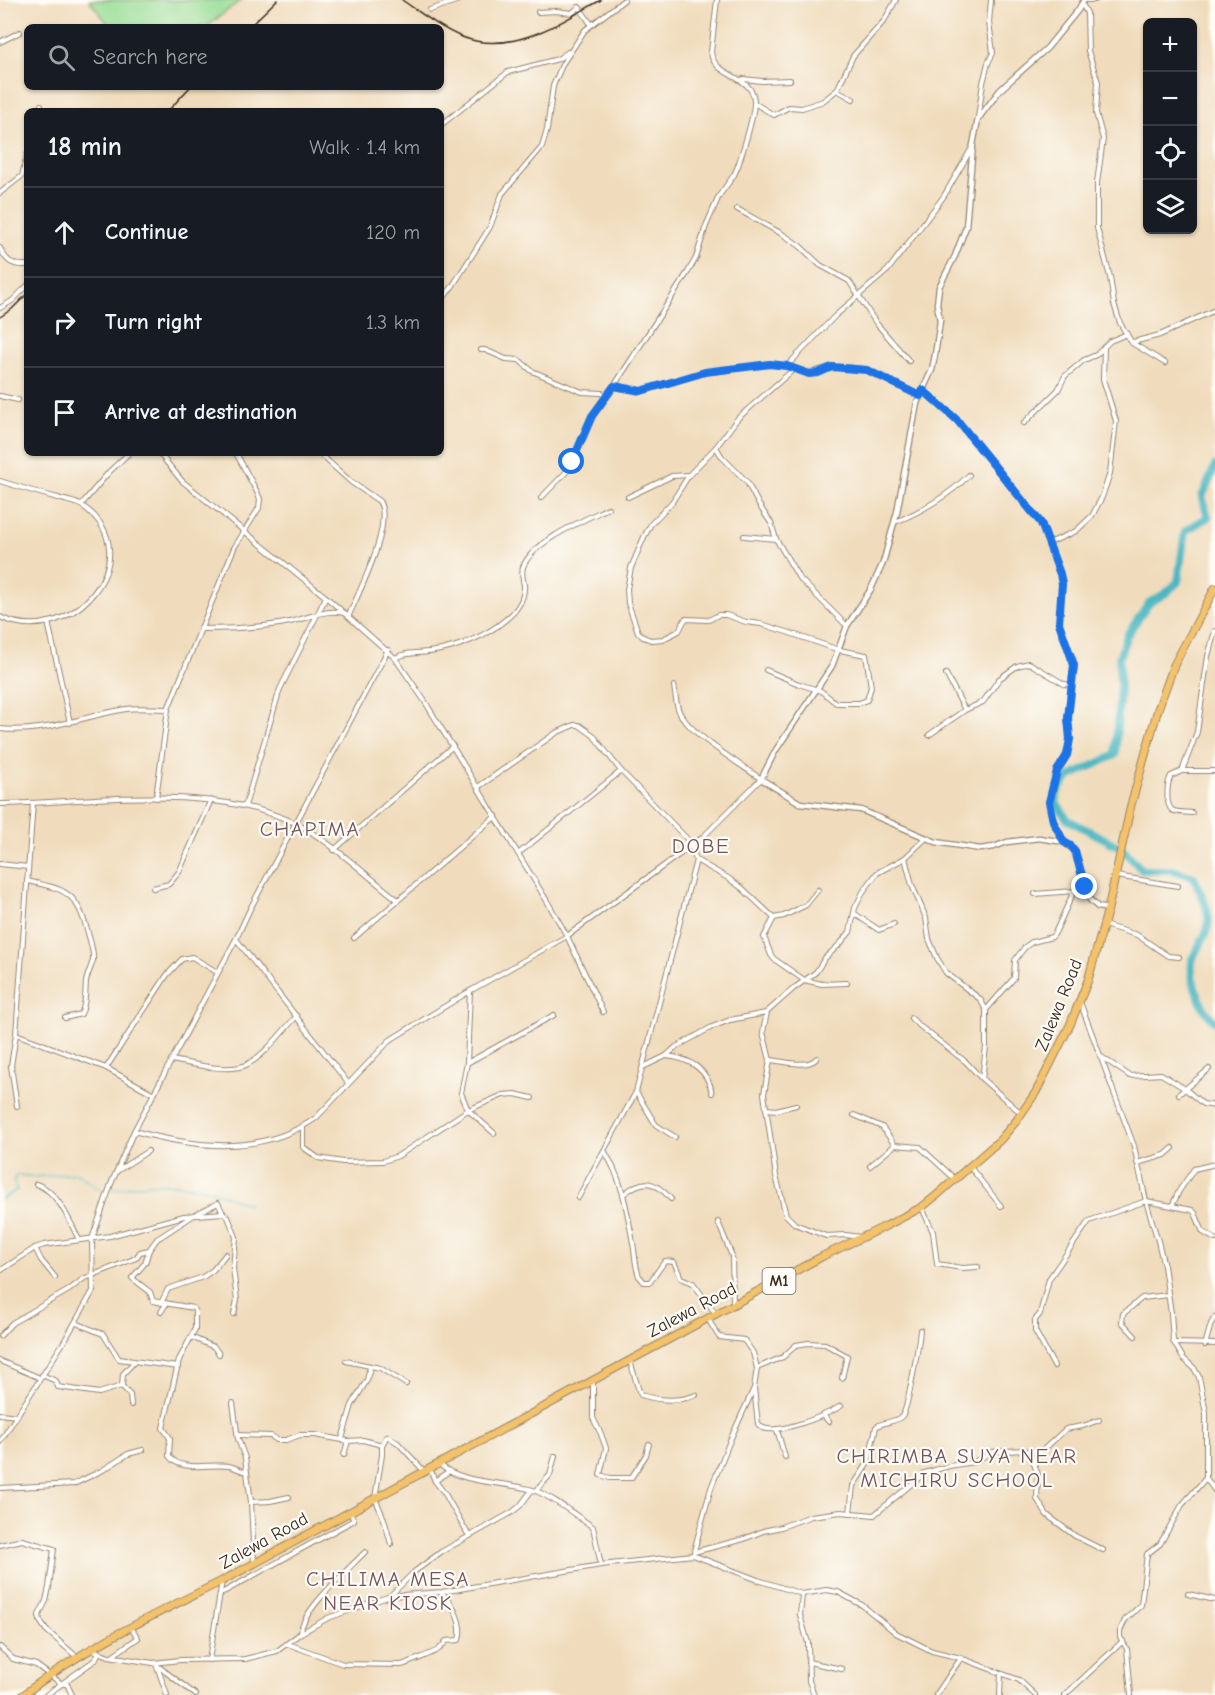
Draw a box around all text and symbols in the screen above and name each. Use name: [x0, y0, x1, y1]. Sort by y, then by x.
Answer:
map controls: [1143, 18, 1197, 234]
button: +: [1143, 18, 1197, 72]
search box: [24, 24, 444, 90]
icon: search: [45, 41, 78, 74]
text: Search here: [93, 44, 208, 70]
button: −: [1143, 72, 1197, 126]
button: locate: [1143, 126, 1197, 180]
text: 18 min: [48, 132, 122, 162]
text: Walk · 1.4 km: [309, 136, 420, 159]
button: layers: [1143, 180, 1197, 234]
icon: ahead: [48, 216, 81, 249]
text: Continue: [105, 219, 188, 245]
text: 120 m: [366, 221, 420, 244]
icon: right: [48, 306, 81, 339]
text: Turn right: [105, 309, 202, 335]
text: 1.3 km: [366, 311, 420, 334]
icon: arrive: [48, 396, 81, 429]
text: Arrive at destination: [105, 399, 297, 425]
route start: [558, 448, 584, 474]
district label: CHAPIMA: [260, 817, 360, 841]
district label: DOBE: [672, 834, 730, 858]
route end: [1071, 873, 1097, 899]
street label: Zalewa Road: [1031, 956, 1087, 1054]
road number: M1: [762, 1268, 796, 1294]
street label: Zalewa Road: [644, 1278, 740, 1342]
district label: CHIRIMBA SUYA NEAR MICHIRU SCHOOL: [837, 1444, 1077, 1492]
street label: Zalewa Road: [216, 1508, 312, 1574]
district label: CHILIMA MESA NEAR KIOSK: [306, 1567, 470, 1615]

